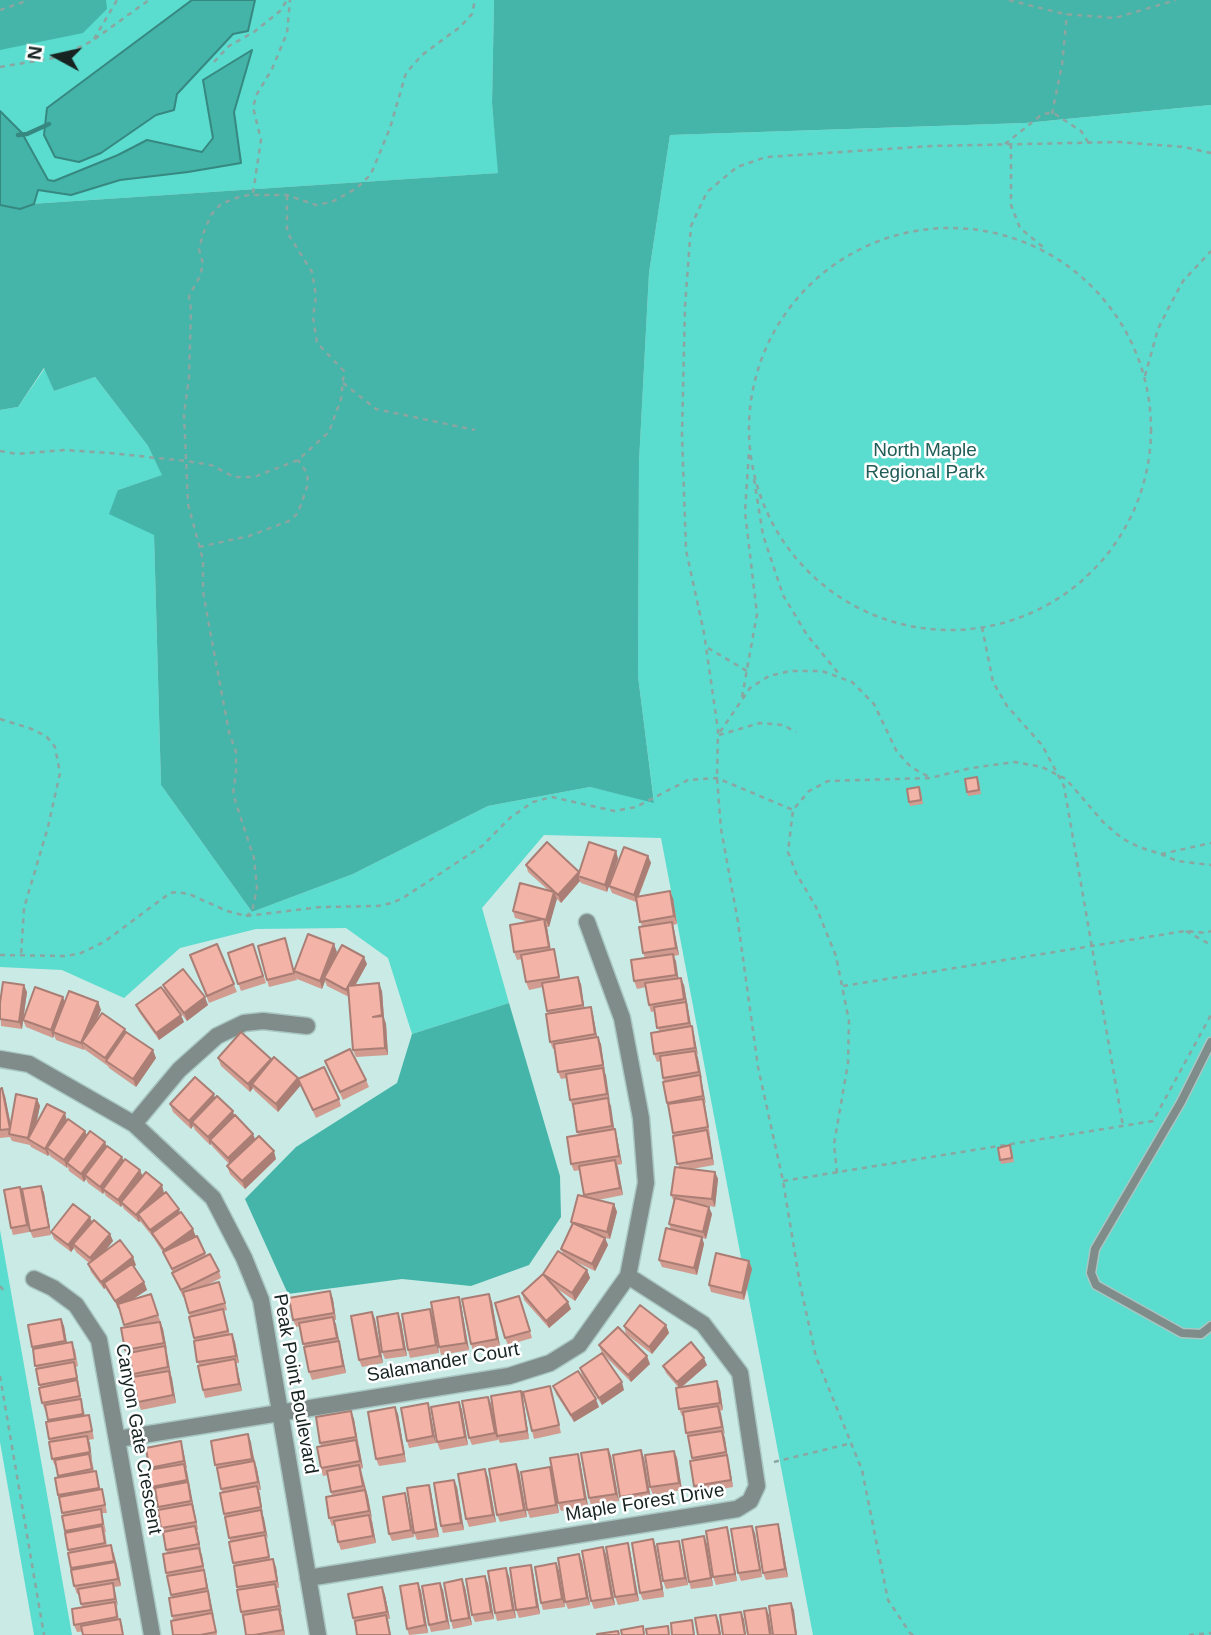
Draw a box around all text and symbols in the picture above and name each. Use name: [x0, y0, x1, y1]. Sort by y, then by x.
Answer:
north arrow: [21, 21, 91, 91]
text: N: [23, 45, 46, 61]
park label: North Maple Regional Park: [865, 440, 985, 484]
street label: Peak Point Boulevard: [268, 1292, 322, 1476]
street label: Salamander Court: [365, 1338, 521, 1388]
street label: Canyon Gate Crescent: [110, 1342, 166, 1536]
street label: Maple Forest Drive: [564, 1479, 726, 1527]

